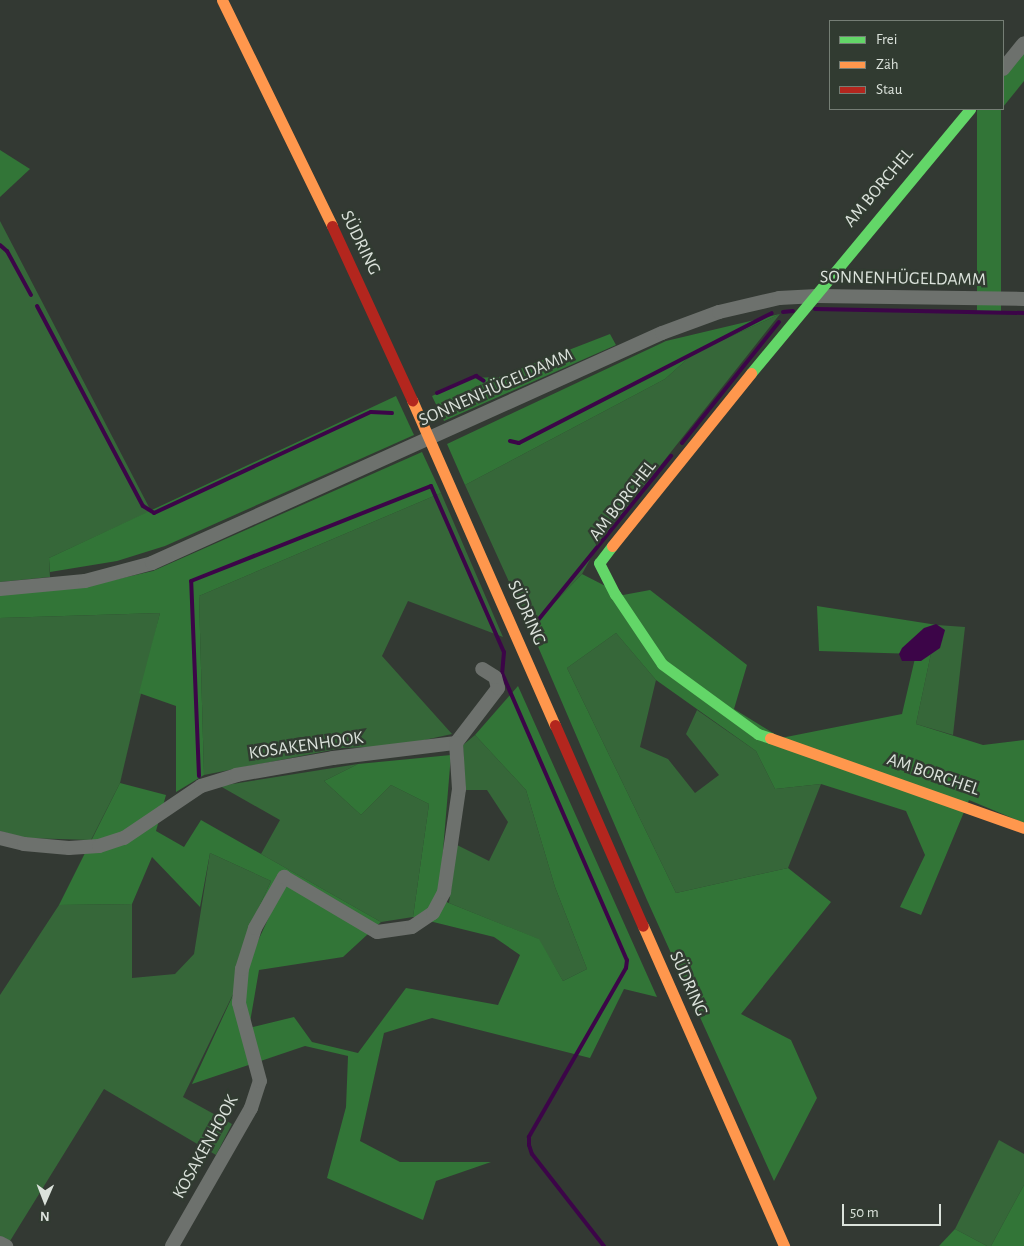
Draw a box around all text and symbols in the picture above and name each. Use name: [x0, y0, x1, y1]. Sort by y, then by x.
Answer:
legend: [829, 20, 1004, 110]
text: Frei: [876, 32, 897, 47]
text: Zäh: [876, 57, 899, 72]
text: Stau: [876, 82, 902, 97]
street label: AM BORCHEL: [840, 144, 918, 232]
street label: SÜDRING: [335, 207, 385, 279]
street label: SONNENHÜGELDAMM: [820, 267, 986, 291]
street label: SONNENHÜGELDAMM: [416, 344, 576, 432]
street label: AM BORCHEL: [585, 456, 661, 546]
street label: SÜDRING: [502, 577, 550, 649]
street label: KOSAKENHOOK: [247, 727, 365, 765]
street label: AM BORCHEL: [884, 749, 982, 801]
street label: SÜDRING: [664, 948, 712, 1020]
street label: KOSAKENHOOK: [169, 1091, 243, 1203]
north arrow: [20, 1176, 70, 1226]
scale bar: [844, 1194, 943, 1226]
text: 50 m: [850, 1205, 879, 1220]
text: N: [40, 1209, 50, 1223]

